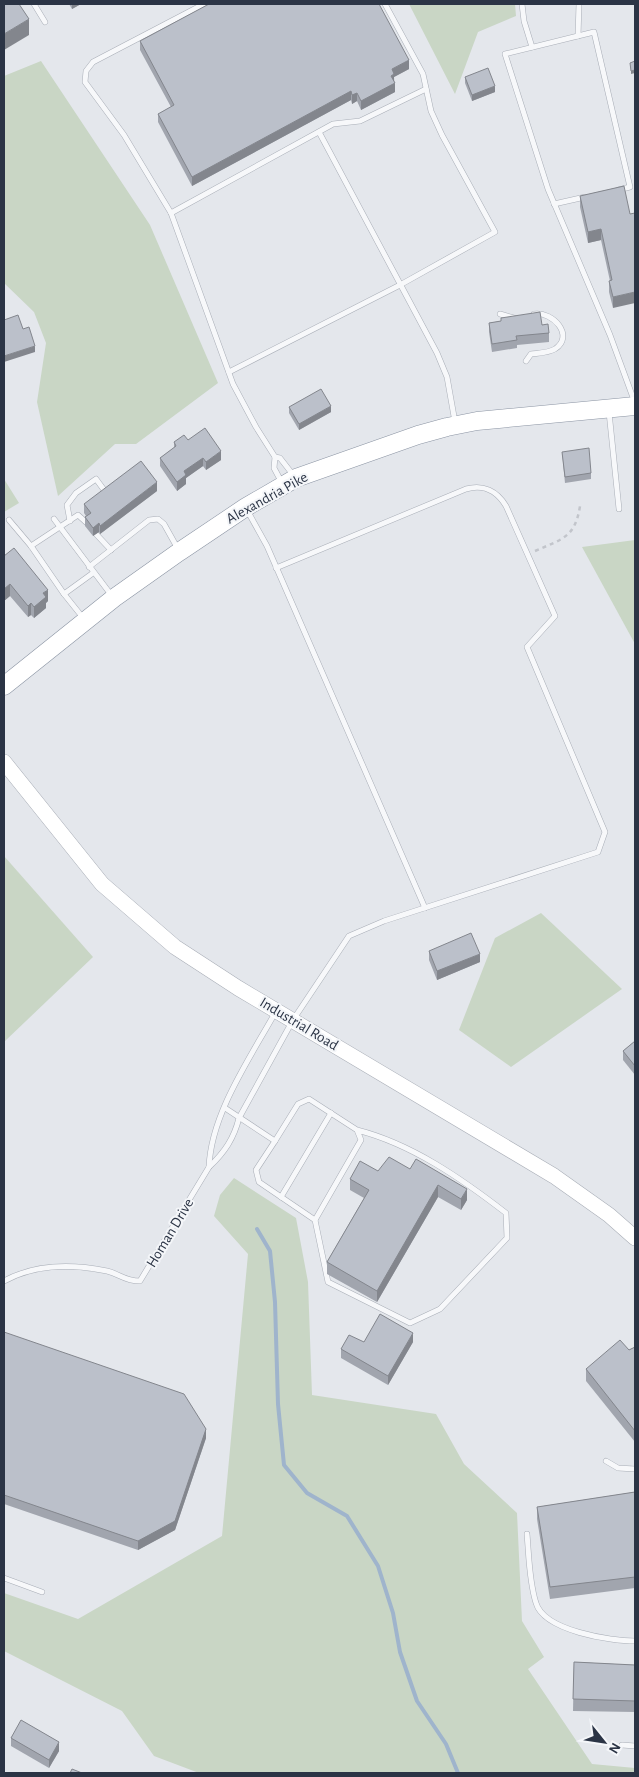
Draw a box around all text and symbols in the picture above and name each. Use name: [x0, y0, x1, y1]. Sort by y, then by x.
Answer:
street label: Alexandria Pike: [224, 469, 310, 527]
street label: Industrial Road: [257, 995, 341, 1053]
street label: Homan Drive: [144, 1196, 196, 1270]
north arrow: [579, 1717, 629, 1767]
text: N: [606, 1740, 623, 1756]

